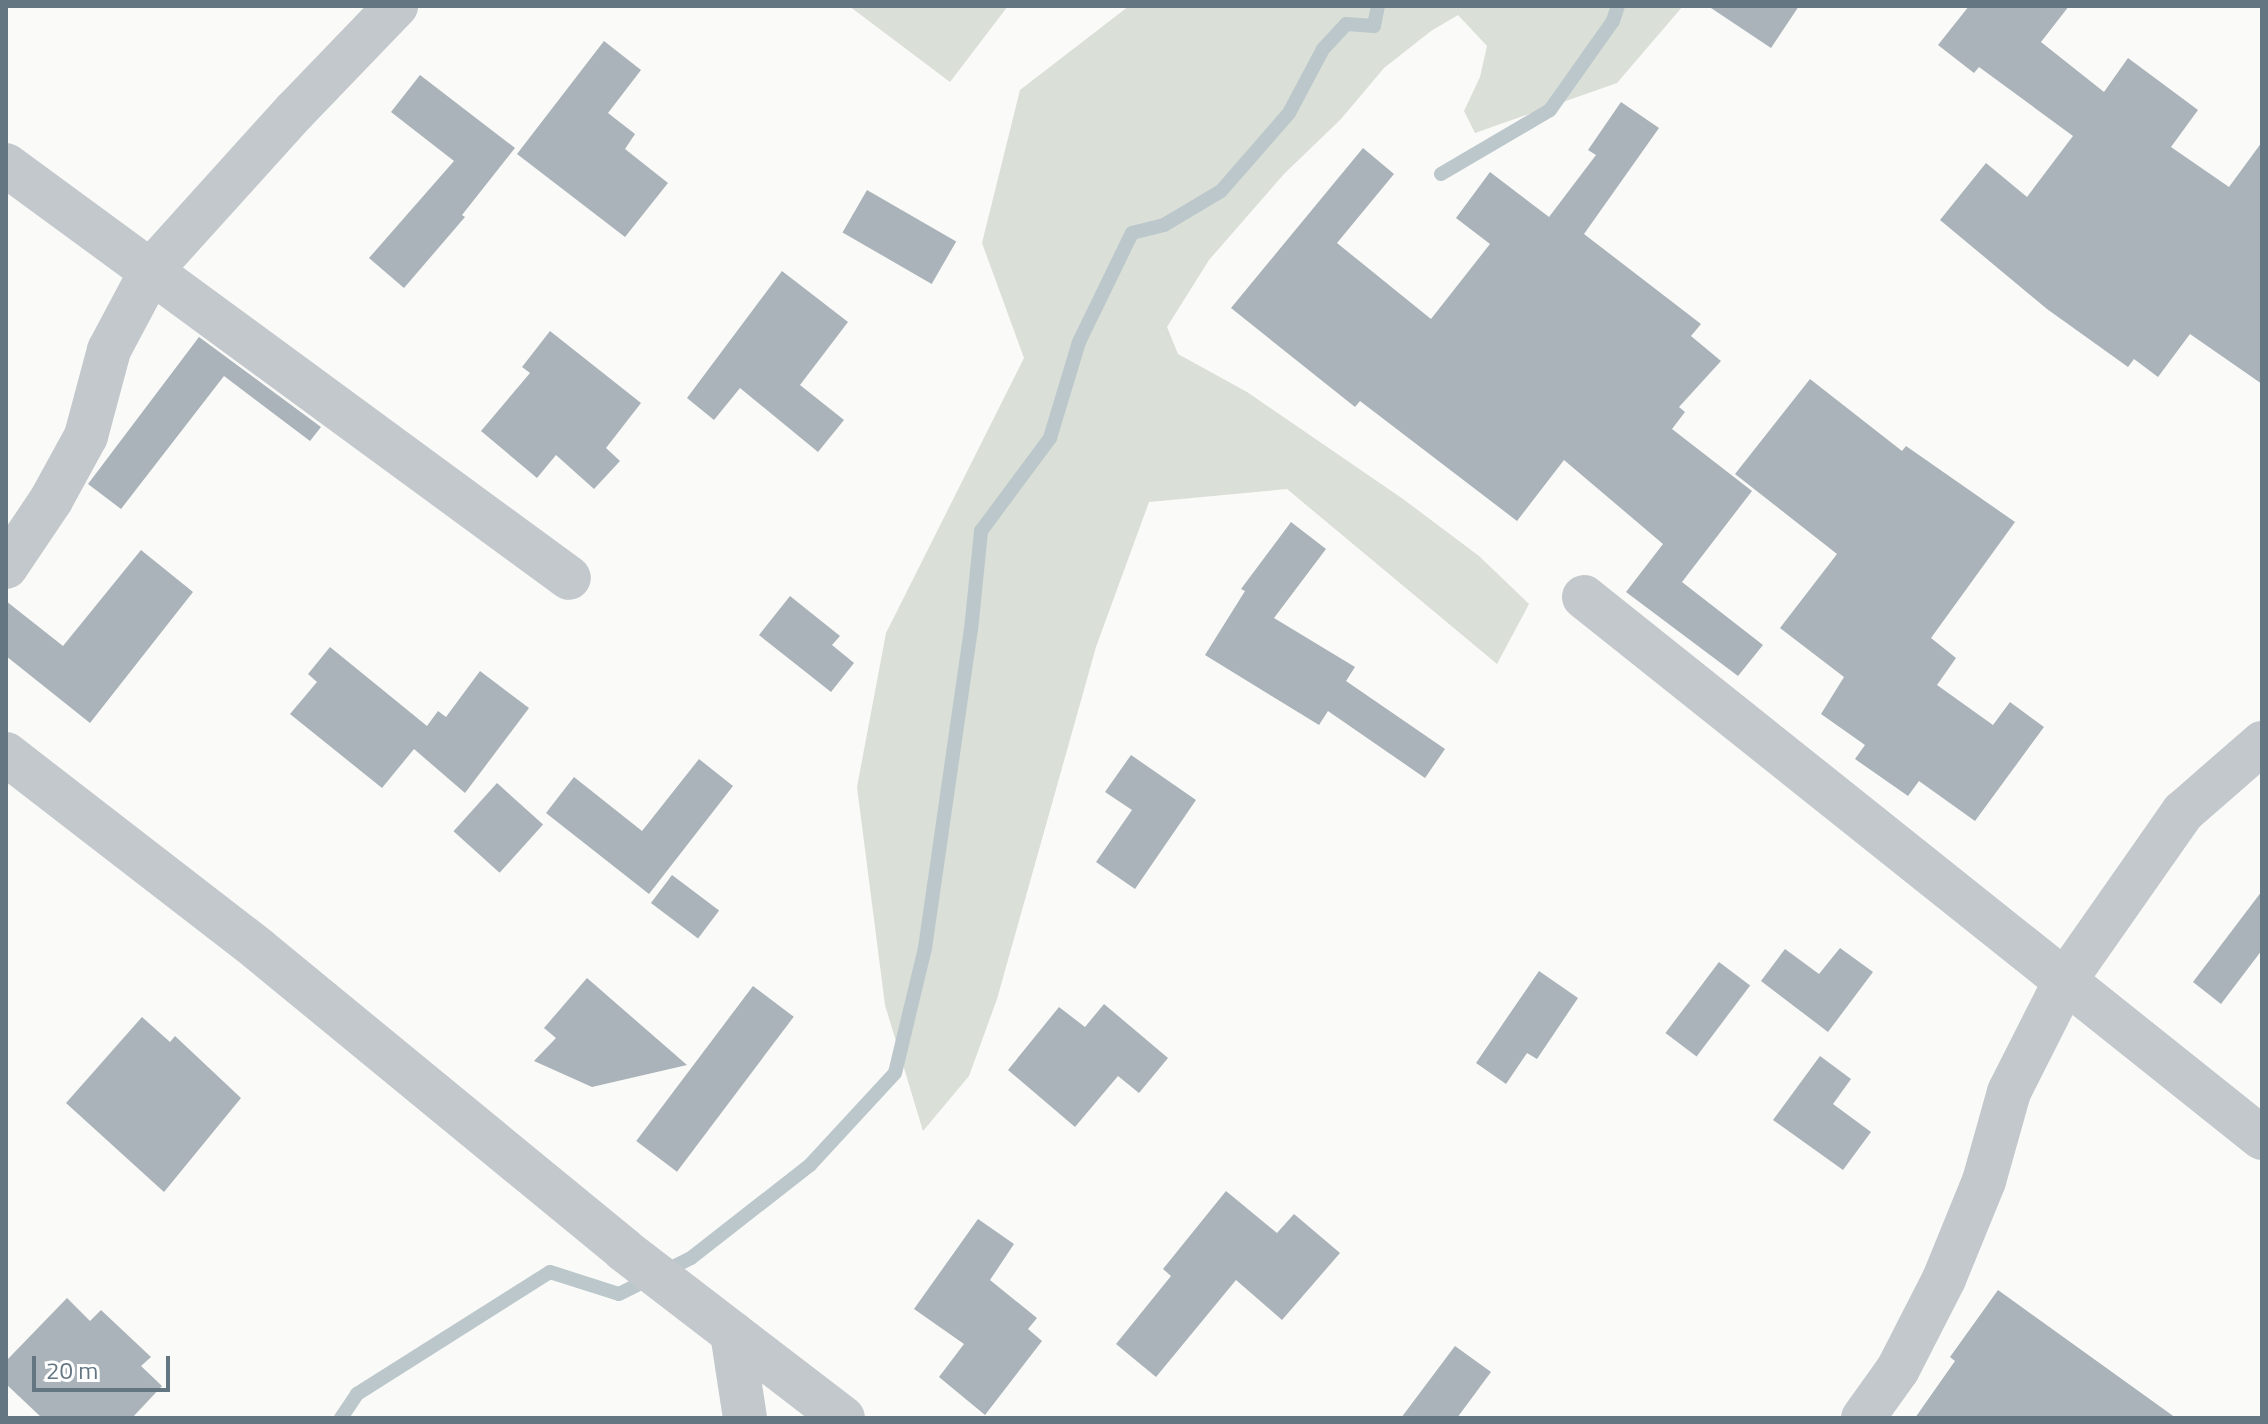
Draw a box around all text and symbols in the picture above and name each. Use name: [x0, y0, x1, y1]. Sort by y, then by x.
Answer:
scale bar: [36, 1340, 174, 1390]
text: 20 m: [46, 1352, 98, 1388]

